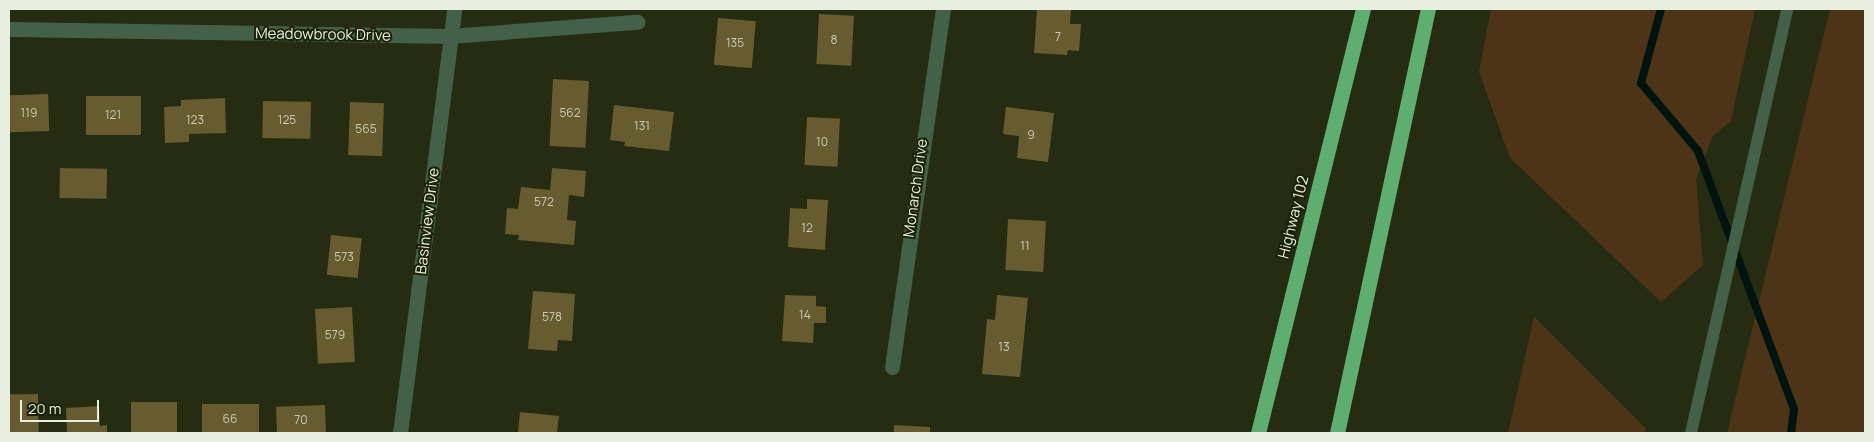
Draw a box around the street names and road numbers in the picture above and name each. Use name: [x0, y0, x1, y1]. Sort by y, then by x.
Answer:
street label: Meadowbrook Drive: [255, 24, 391, 44]
street label: Monarch Drive: [899, 138, 931, 238]
street label: Basinview Drive: [412, 167, 442, 275]
street label: Highway 102: [1274, 174, 1312, 260]

